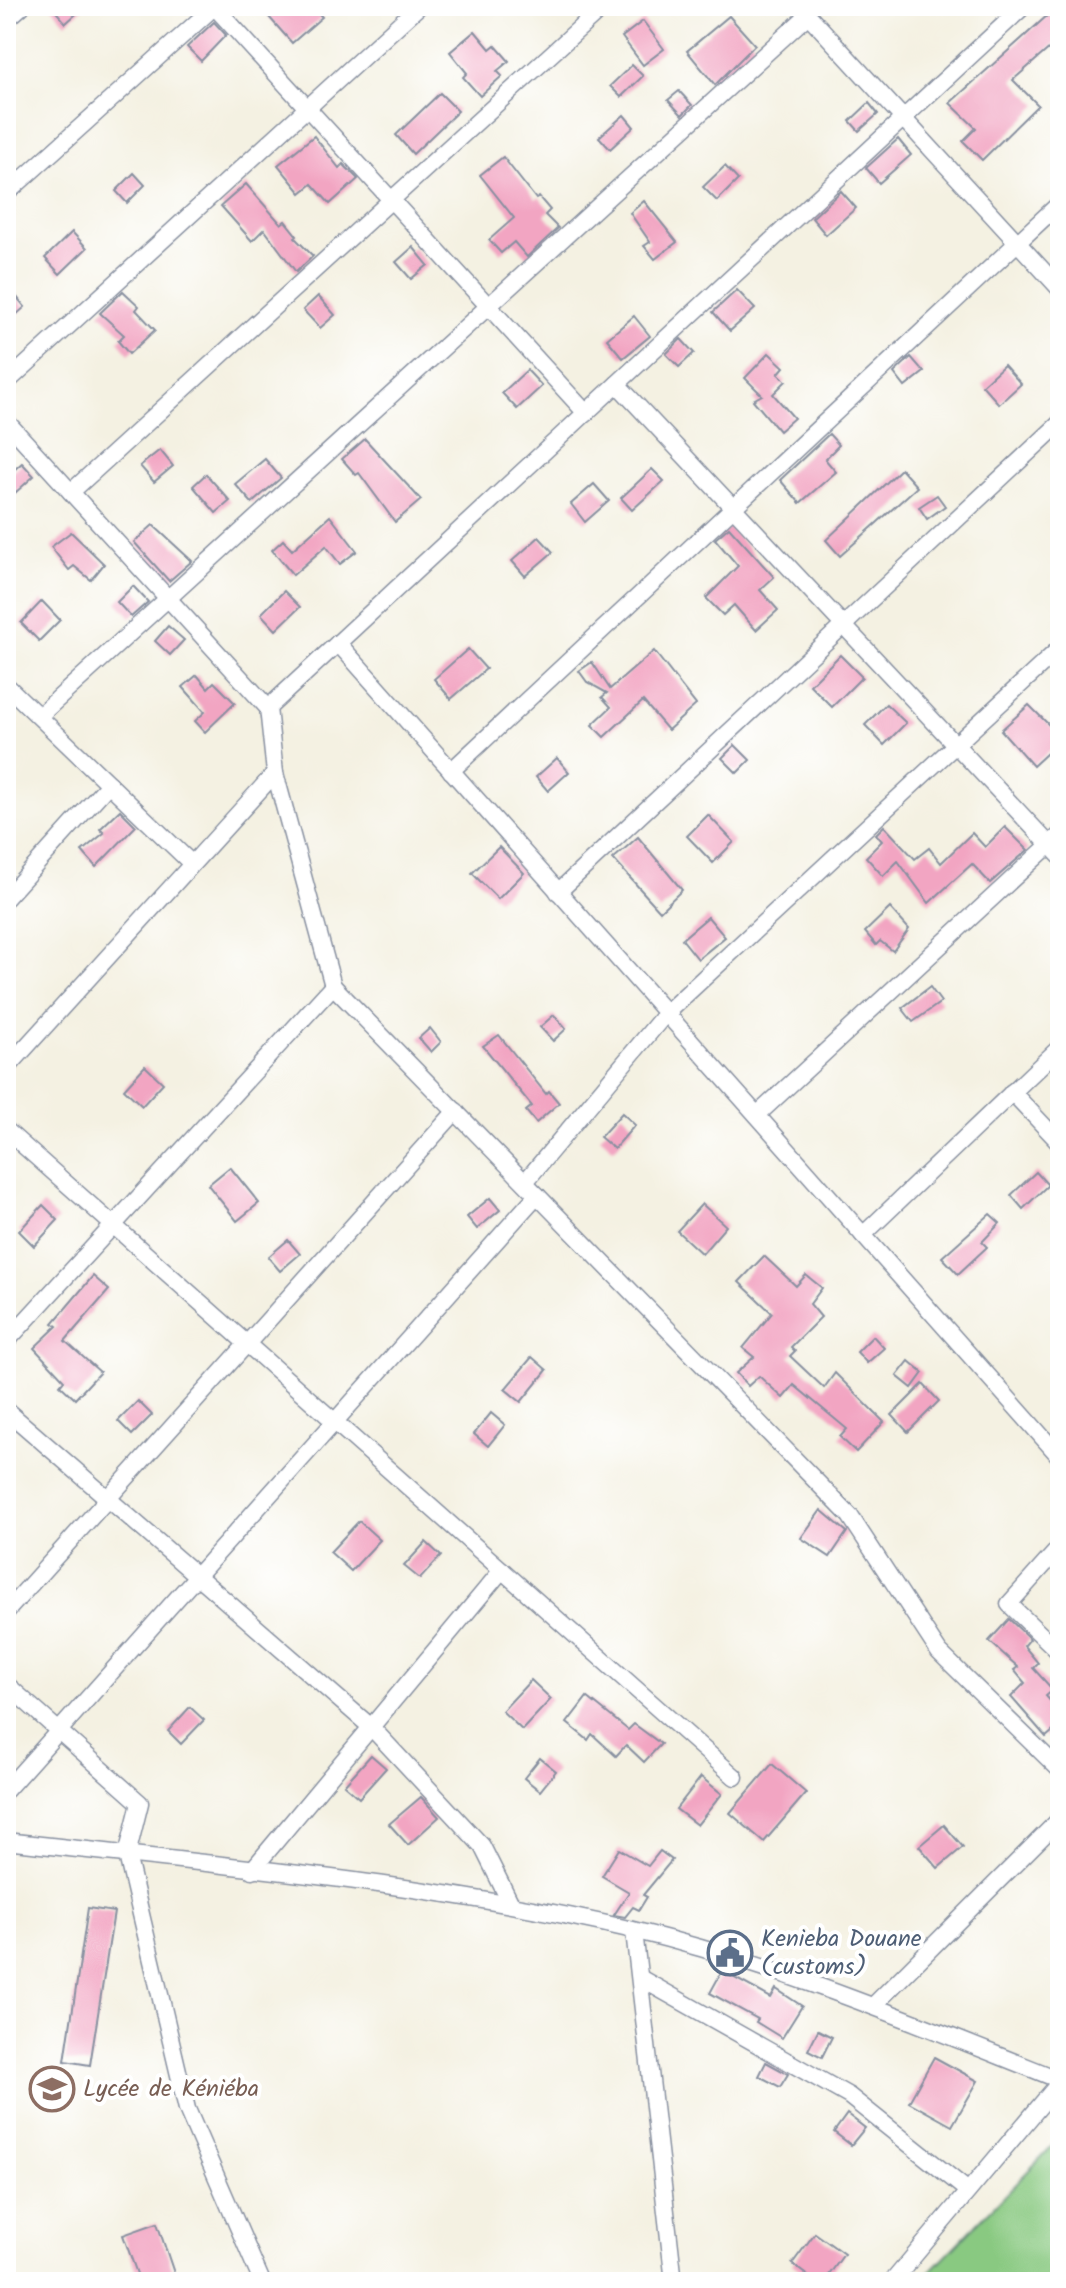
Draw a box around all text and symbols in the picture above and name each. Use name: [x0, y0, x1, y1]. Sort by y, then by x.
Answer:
place label: Kenieba Douane (customs): [761, 1920, 922, 1987]
public building icon: Kenieba Douane (customs): [706, 1929, 754, 1977]
school or university icon: Lycée de Kéniéba: [28, 2065, 76, 2113]
place label: Lycée de Kéniéba: [83, 2070, 259, 2109]

